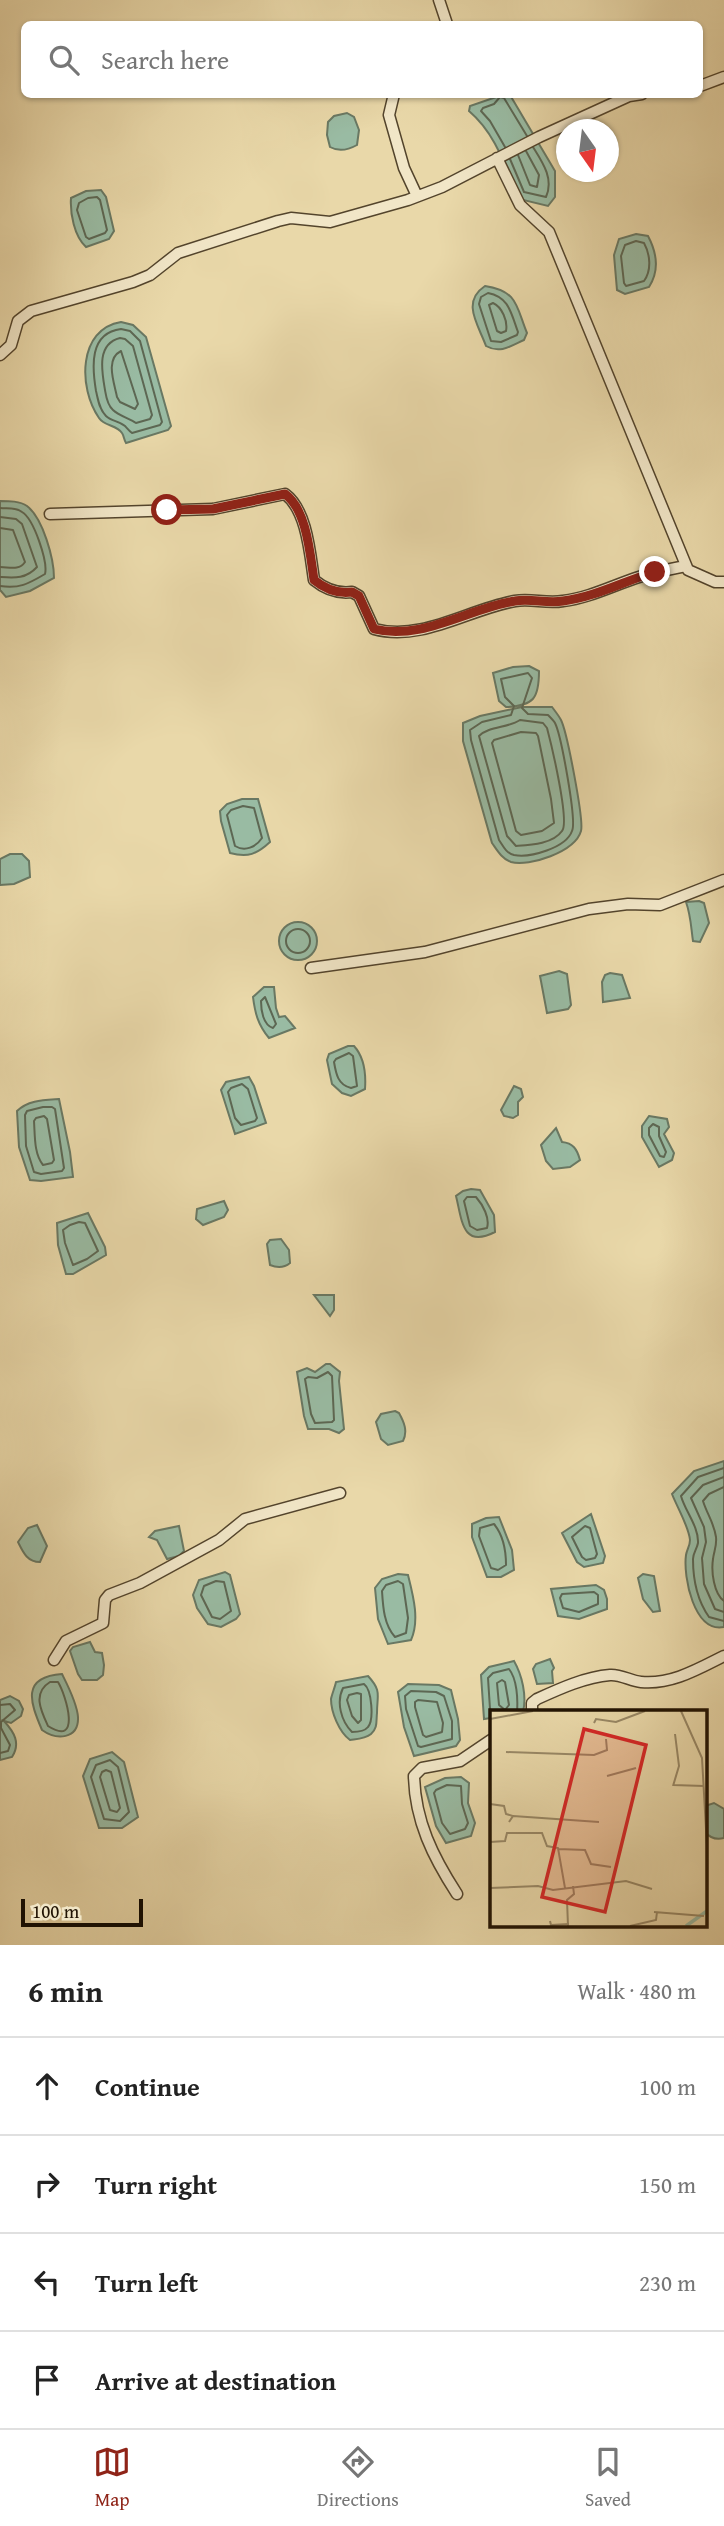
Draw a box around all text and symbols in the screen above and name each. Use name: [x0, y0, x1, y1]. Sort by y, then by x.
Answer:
search box: [21, 21, 703, 98]
text: Search here: [101, 40, 229, 79]
icon: search: [45, 41, 83, 79]
north arrow: [556, 119, 619, 182]
route start: [151, 494, 182, 525]
route end: [639, 556, 670, 587]
inset map: [490, 1710, 706, 1927]
scale bar: [21, 1896, 144, 1928]
text: 100 m: [32, 1897, 79, 1925]
text: 6 min: [28, 1969, 103, 2013]
text: Walk · 480 m: [577, 1974, 696, 2007]
icon: ahead: [28, 2067, 66, 2105]
text: Continue: [95, 2067, 200, 2106]
text: 100 m: [639, 2070, 696, 2103]
icon: right: [28, 2165, 66, 2203]
text: Turn right: [95, 2165, 217, 2204]
text: 150 m: [639, 2168, 696, 2201]
icon: left: [28, 2263, 66, 2301]
text: Turn left: [95, 2263, 198, 2302]
text: 230 m: [639, 2266, 696, 2299]
icon: arrive: [28, 2361, 66, 2399]
text: Arrive at destination: [95, 2361, 336, 2400]
tab: Map: [93, 2443, 131, 2513]
tab: Directions: [317, 2443, 399, 2513]
tab: Saved: [585, 2443, 631, 2513]

